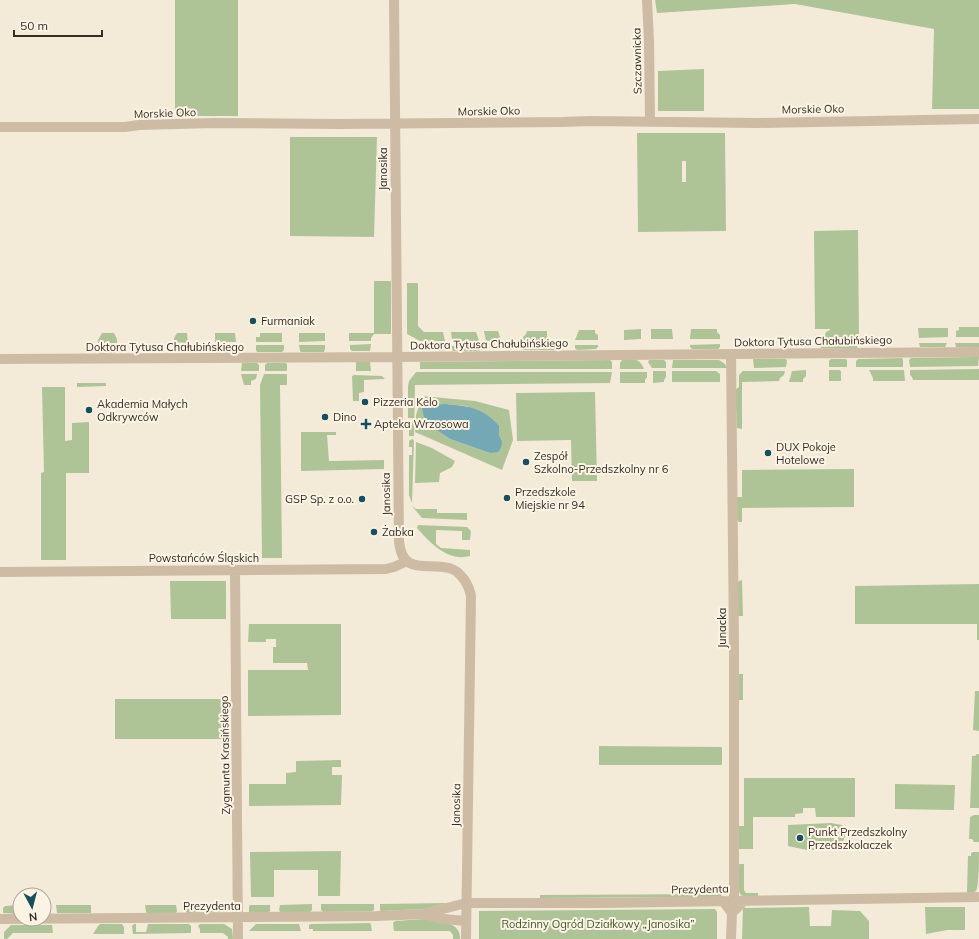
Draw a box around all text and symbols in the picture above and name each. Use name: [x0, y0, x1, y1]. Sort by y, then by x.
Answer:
scale bar: [14, 12, 102, 38]
text: 50 m: [20, 18, 48, 33]
street label: Szczawnicka: [629, 28, 645, 94]
street label: Morskie Oko: [782, 101, 844, 117]
street label: Morskie Oko: [458, 103, 520, 119]
street label: Morskie Oko: [133, 105, 197, 121]
street label: Janosika: [376, 147, 390, 191]
place label: Furmaniak: [261, 314, 315, 328]
marker: Furmaniak: [248, 316, 258, 326]
street label: Doktora Tytusa Chałubińskiego: [734, 333, 892, 349]
street label: Doktora Tytusa Chałubińskiego: [410, 336, 568, 352]
street label: Doktora Tytusa Chałubińskiego: [86, 340, 244, 354]
place label: Pizzeria Kelo: [373, 395, 438, 409]
place label: Akademia Małych Odkrywców: [97, 397, 188, 424]
marker: Pizzeria Kelo: [360, 397, 370, 407]
marker: Akademia Małych Odkrywców: [84, 405, 94, 415]
place label: Dino: [333, 410, 357, 424]
marker: Dino: [320, 412, 330, 422]
place label: Apteka Wrzosowa: [374, 417, 469, 431]
marker: Apteka Wrzosowa: [361, 419, 371, 429]
place label: DUX Pokoje Hotelowe: [776, 440, 836, 467]
marker: DUX Pokoje Hotelowe: [763, 448, 773, 458]
place label: Zespół Szkolno-Przedszkolny nr 6: [534, 449, 669, 476]
marker: Zespół Szkolno-Przedszkolny nr 6: [521, 457, 531, 467]
street label: Janosika: [379, 472, 393, 516]
place label: Przedszkole Miejskie nr 94: [515, 485, 585, 512]
place label: GSP Sp. z o.o.: [285, 492, 354, 506]
marker: Przedszkole Miejskie nr 94: [502, 493, 512, 503]
marker: GSP Sp. z o.o.: [357, 494, 367, 504]
place label: Żabka: [382, 525, 414, 539]
marker: Żabka: [369, 527, 379, 537]
street label: Powstańców Śląskich: [149, 551, 259, 565]
street label: Junacka: [715, 608, 729, 648]
street label: Zygmunta Krasińskiego: [217, 695, 233, 815]
street label: Janosika: [449, 783, 463, 827]
place label: Punkt Przedszkolny Przedszkolaczek: [808, 825, 907, 852]
marker: Punkt Przedszkolny Przedszkolaczek: [795, 833, 805, 843]
street label: Prezydenta: [671, 881, 729, 897]
north arrow: [12, 887, 52, 927]
street label: Prezydenta: [183, 899, 241, 913]
text: N: [28, 909, 38, 924]
park label: Rodzinny Ogród Działkowy „Janosika”: [501, 917, 695, 931]

